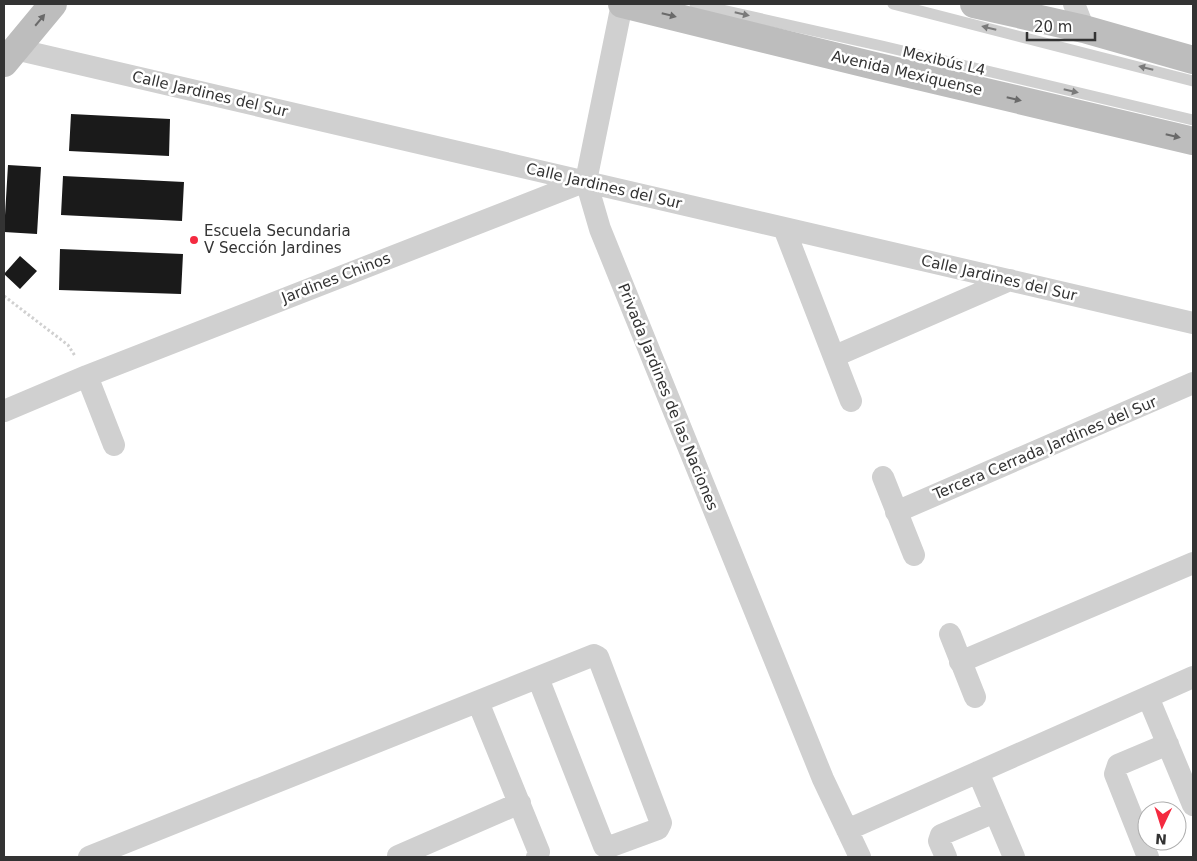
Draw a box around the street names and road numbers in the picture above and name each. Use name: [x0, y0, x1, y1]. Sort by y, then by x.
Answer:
street label: Mexibús L4: [901, 43, 987, 79]
street label: Avenida Mexiquense: [830, 47, 984, 99]
street label: Calle Jardines del Sur: [130, 67, 290, 121]
street label: Calle Jardines del Sur: [524, 159, 684, 213]
street label: Jardines Chinos: [278, 249, 393, 307]
street label: Calle Jardines del Sur: [919, 251, 1079, 305]
street label: Privada Jardines de las Naciones: [614, 281, 722, 513]
street label: Tercera Cerrada Jardines del Sur: [930, 392, 1160, 504]

